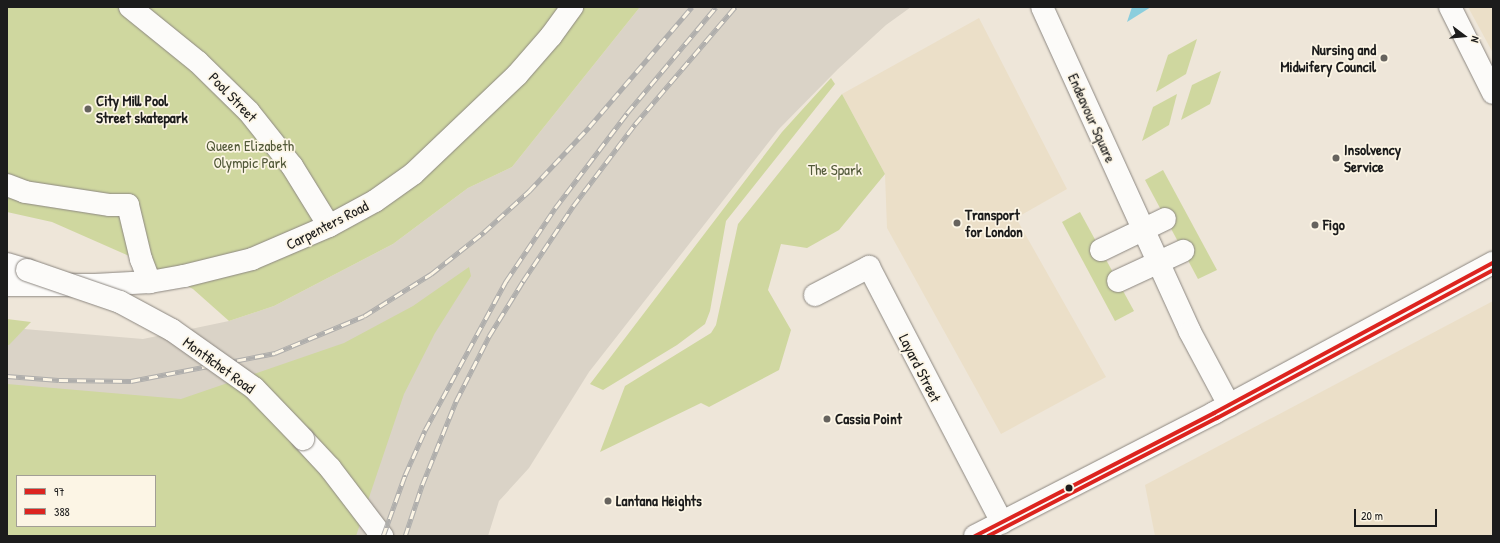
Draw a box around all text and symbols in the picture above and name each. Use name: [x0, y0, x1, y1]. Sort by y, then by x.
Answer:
north arrow: [1444, 16, 1484, 56]
text: N: [1468, 35, 1483, 44]
place label: Nursing and Midwifery Council: [1280, 40, 1376, 75]
marker: Nursing and Midwifery Council: [1379, 53, 1389, 63]
street label: Pool Street: [205, 69, 261, 125]
street label: Endeavour Square: [1064, 71, 1120, 165]
place label: City Mill Pool Street skatepark: [96, 91, 188, 126]
marker: City Mill Pool Street skatepark: [83, 104, 93, 114]
park label: Queen Elizabeth Olympic Park: [206, 136, 294, 171]
place label: Insolvency Service: [1344, 140, 1401, 175]
marker: Insolvency Service: [1331, 153, 1341, 163]
park label: The Spark: [808, 161, 862, 179]
street label: Carpenters Road: [283, 197, 371, 253]
place label: Transport for London: [965, 205, 1023, 240]
place label: Figo: [1323, 216, 1345, 234]
marker: Transport for London: [952, 218, 962, 228]
marker: Figo: [1310, 220, 1320, 230]
street label: Layard Street: [895, 331, 945, 405]
street label: Montfichet Road: [180, 333, 258, 397]
place label: Cassia Point: [835, 410, 902, 428]
marker: Cassia Point: [822, 414, 832, 424]
legend: [16, 475, 156, 527]
text: 97: [54, 483, 64, 500]
unlabelled marker: [1064, 483, 1074, 493]
place label: Lantana Heights: [616, 492, 702, 510]
marker: Lantana Heights: [603, 496, 613, 506]
scale bar: [1356, 501, 1439, 527]
text: 388: [54, 503, 70, 520]
text: 20 m: [1361, 507, 1383, 524]

